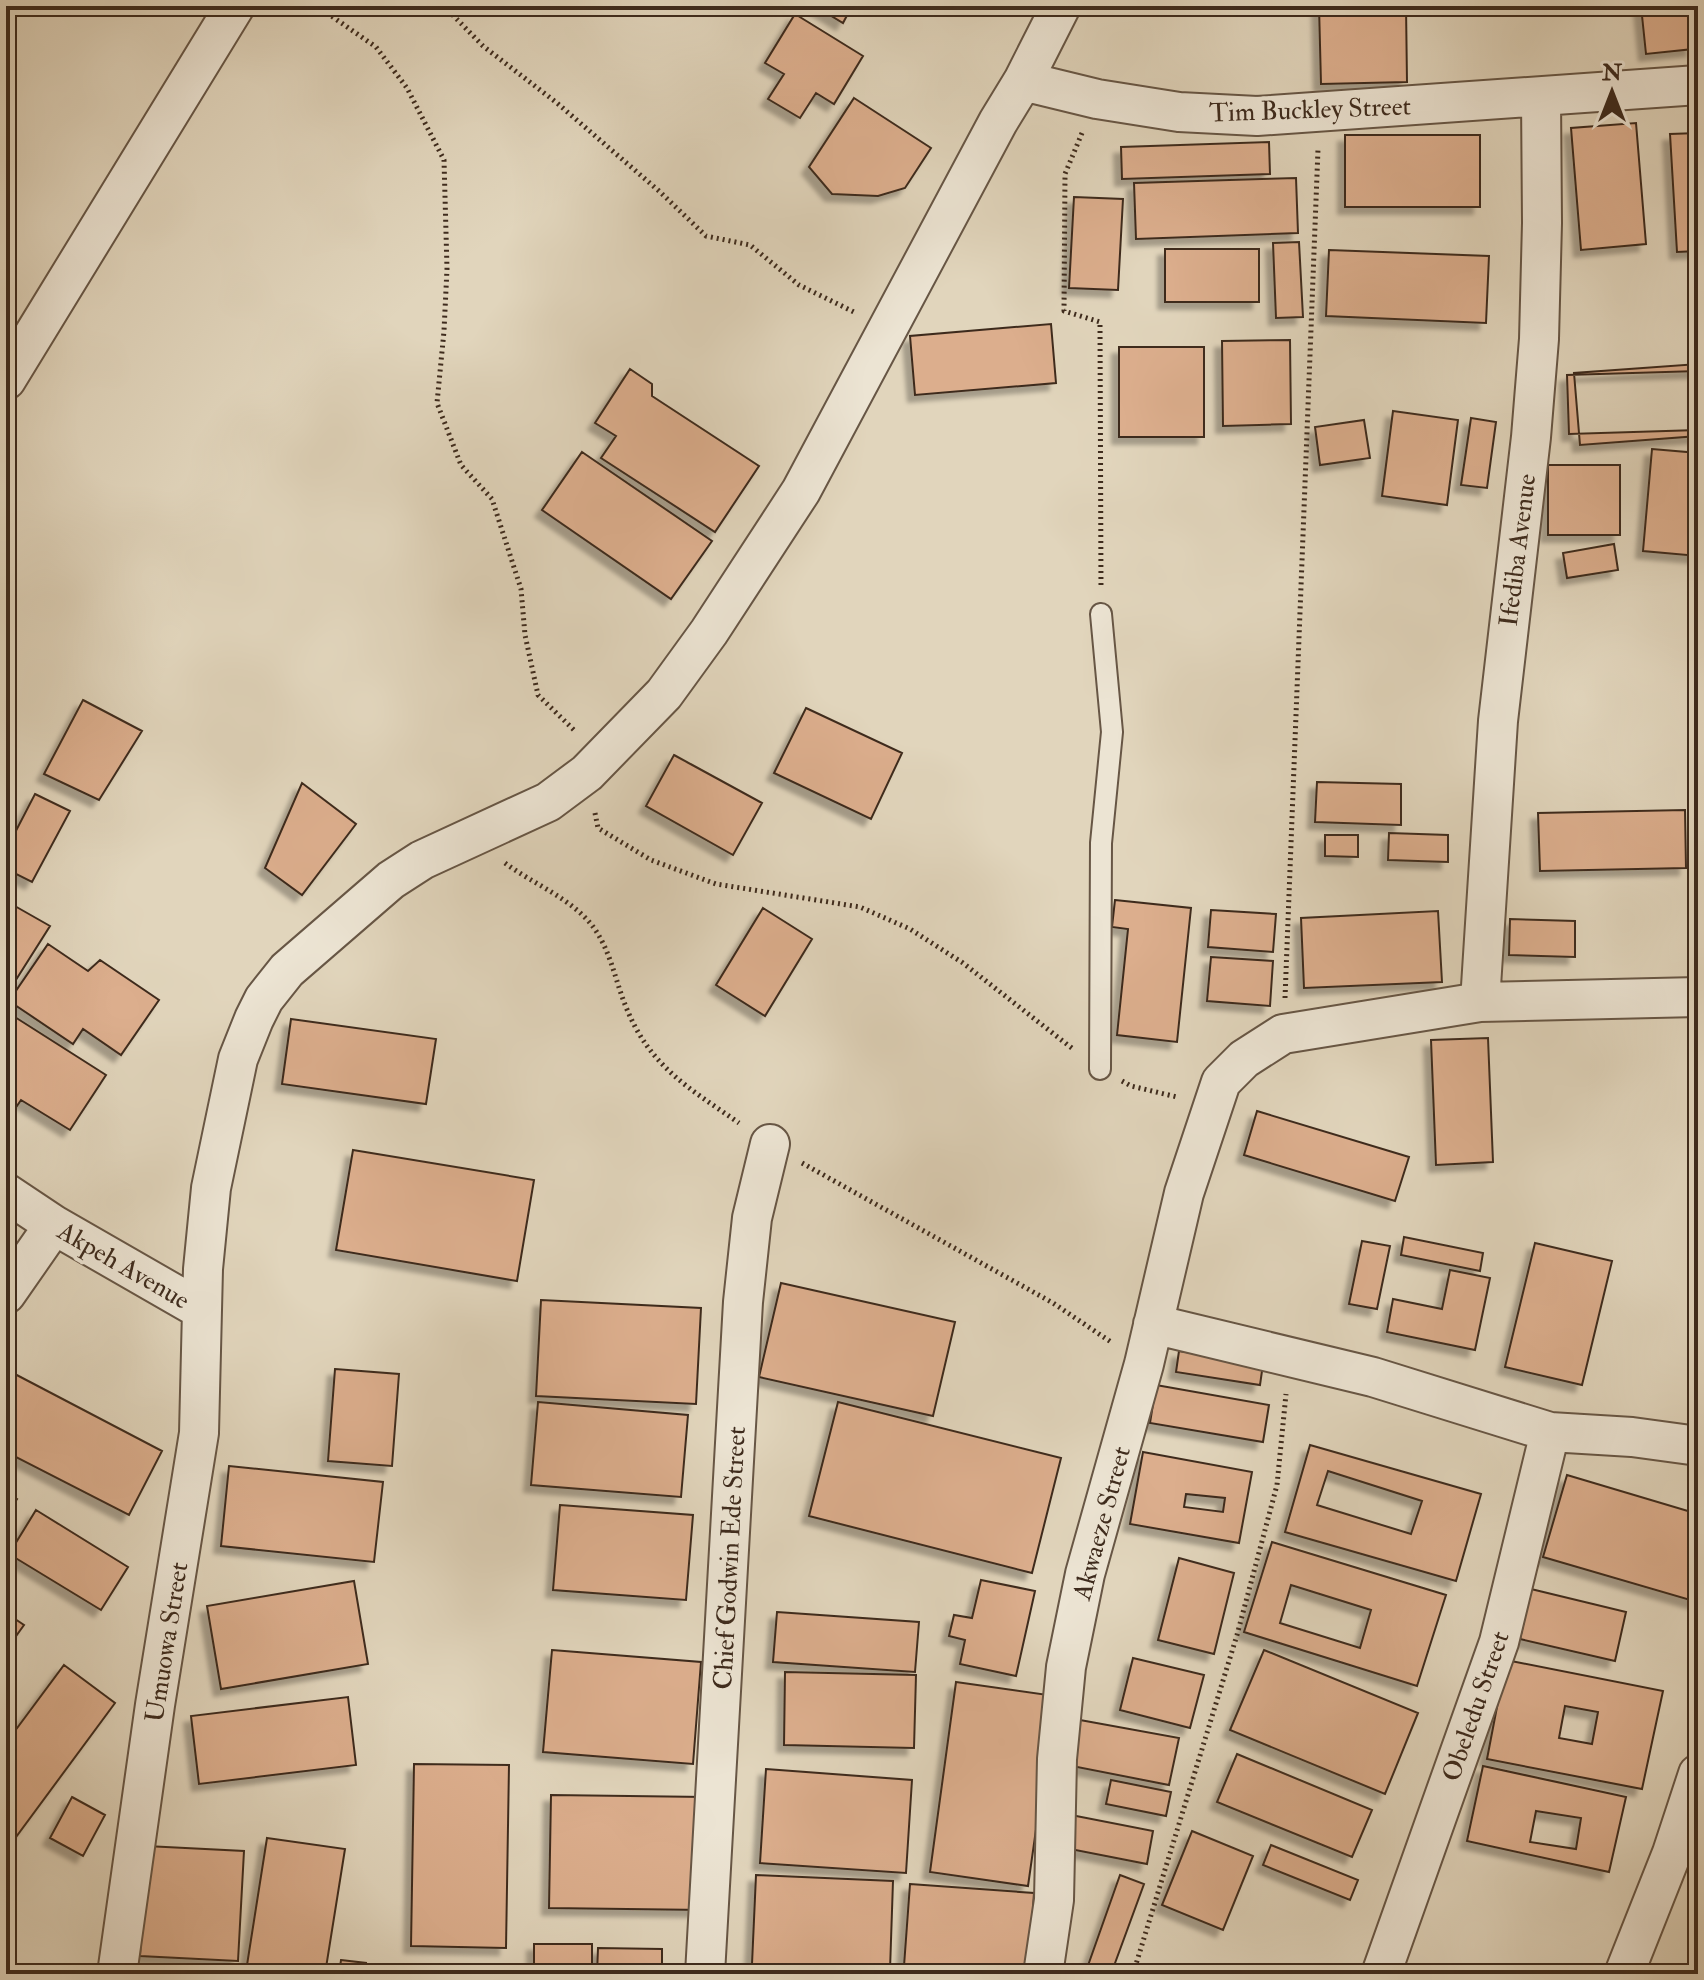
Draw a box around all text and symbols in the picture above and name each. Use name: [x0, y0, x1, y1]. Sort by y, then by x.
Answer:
north arrow: [1572, 52, 1652, 132]
text: N: [1601, 59, 1622, 87]
street label: Tim Buckley Street: [1209, 90, 1412, 130]
street label: Ifediba Avenue: [1493, 472, 1543, 628]
street label: Akpeh Avenue: [50, 1215, 195, 1317]
street label: Chief Godwin Ede Street: [707, 1426, 753, 1691]
street label: Akwaeze Street: [1066, 1443, 1138, 1605]
street label: Umuowa Street: [139, 1560, 195, 1724]
street label: Obeledu Street: [1435, 1627, 1517, 1786]

